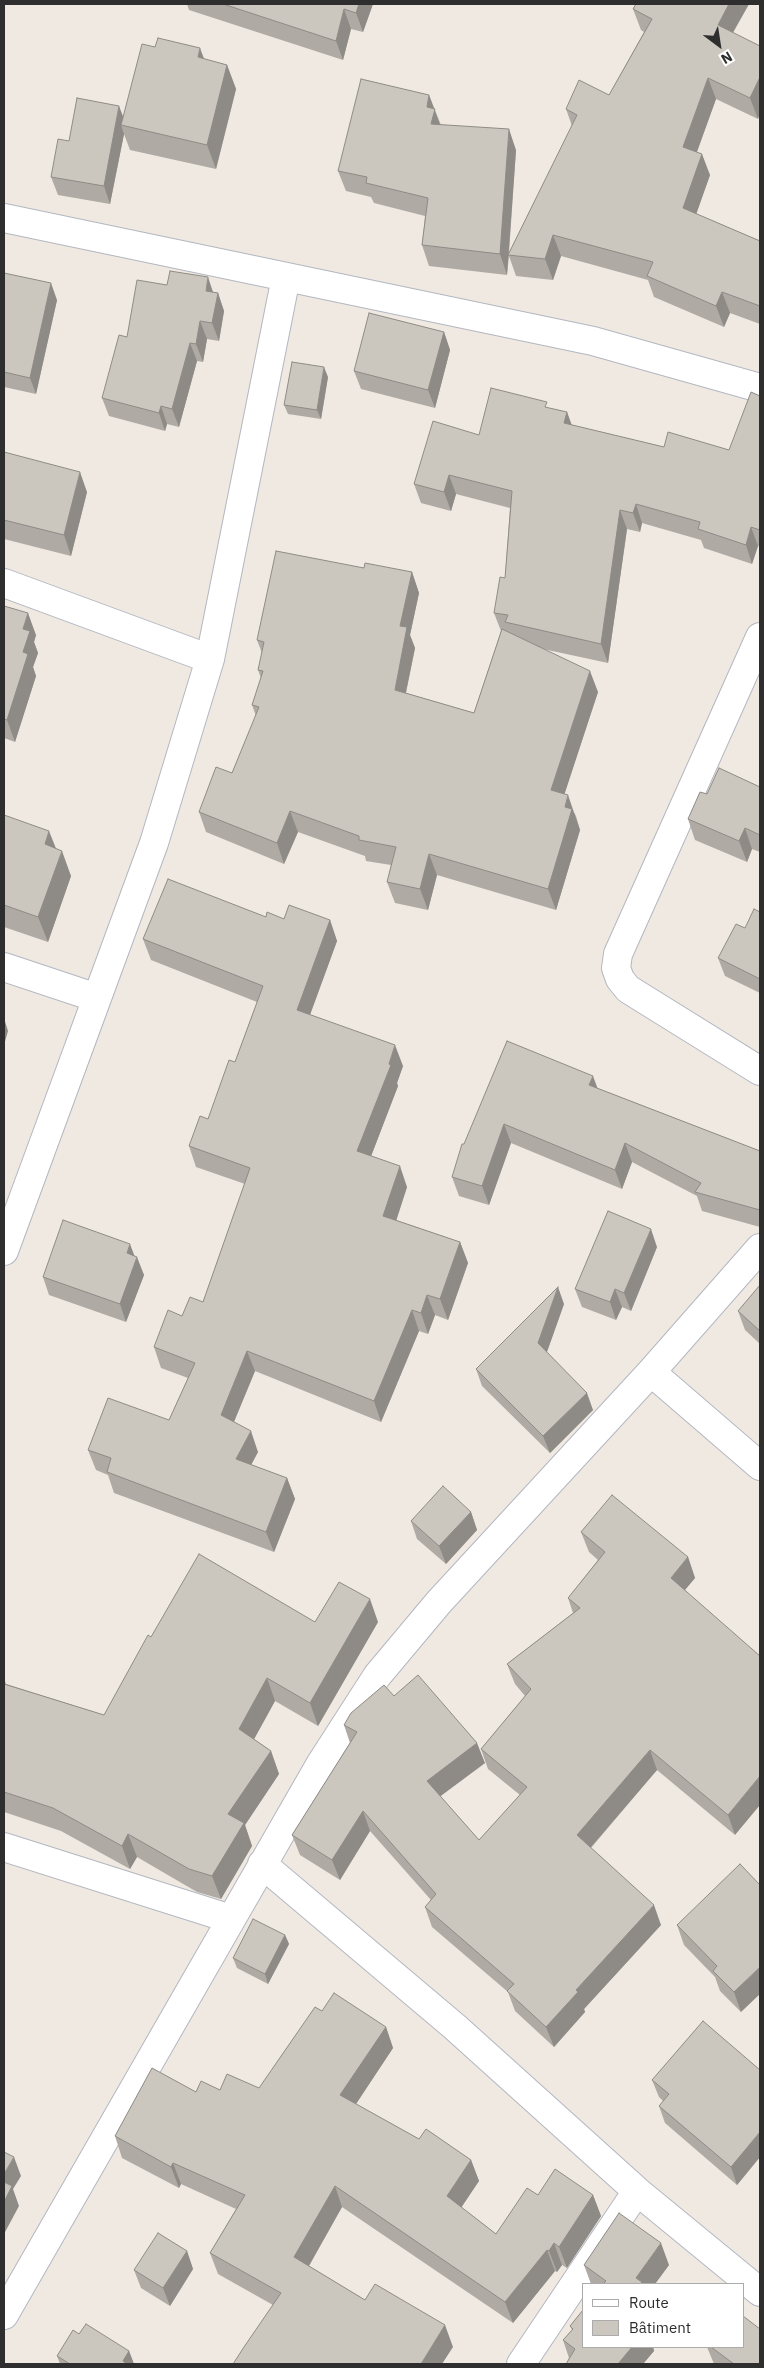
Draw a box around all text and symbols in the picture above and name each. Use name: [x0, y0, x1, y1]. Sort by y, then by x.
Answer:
north arrow: [694, 20, 744, 70]
text: N: [718, 48, 736, 68]
legend: [582, 2283, 744, 2348]
text: Route: [629, 2293, 669, 2312]
text: Bâtiment: [629, 2318, 691, 2337]

